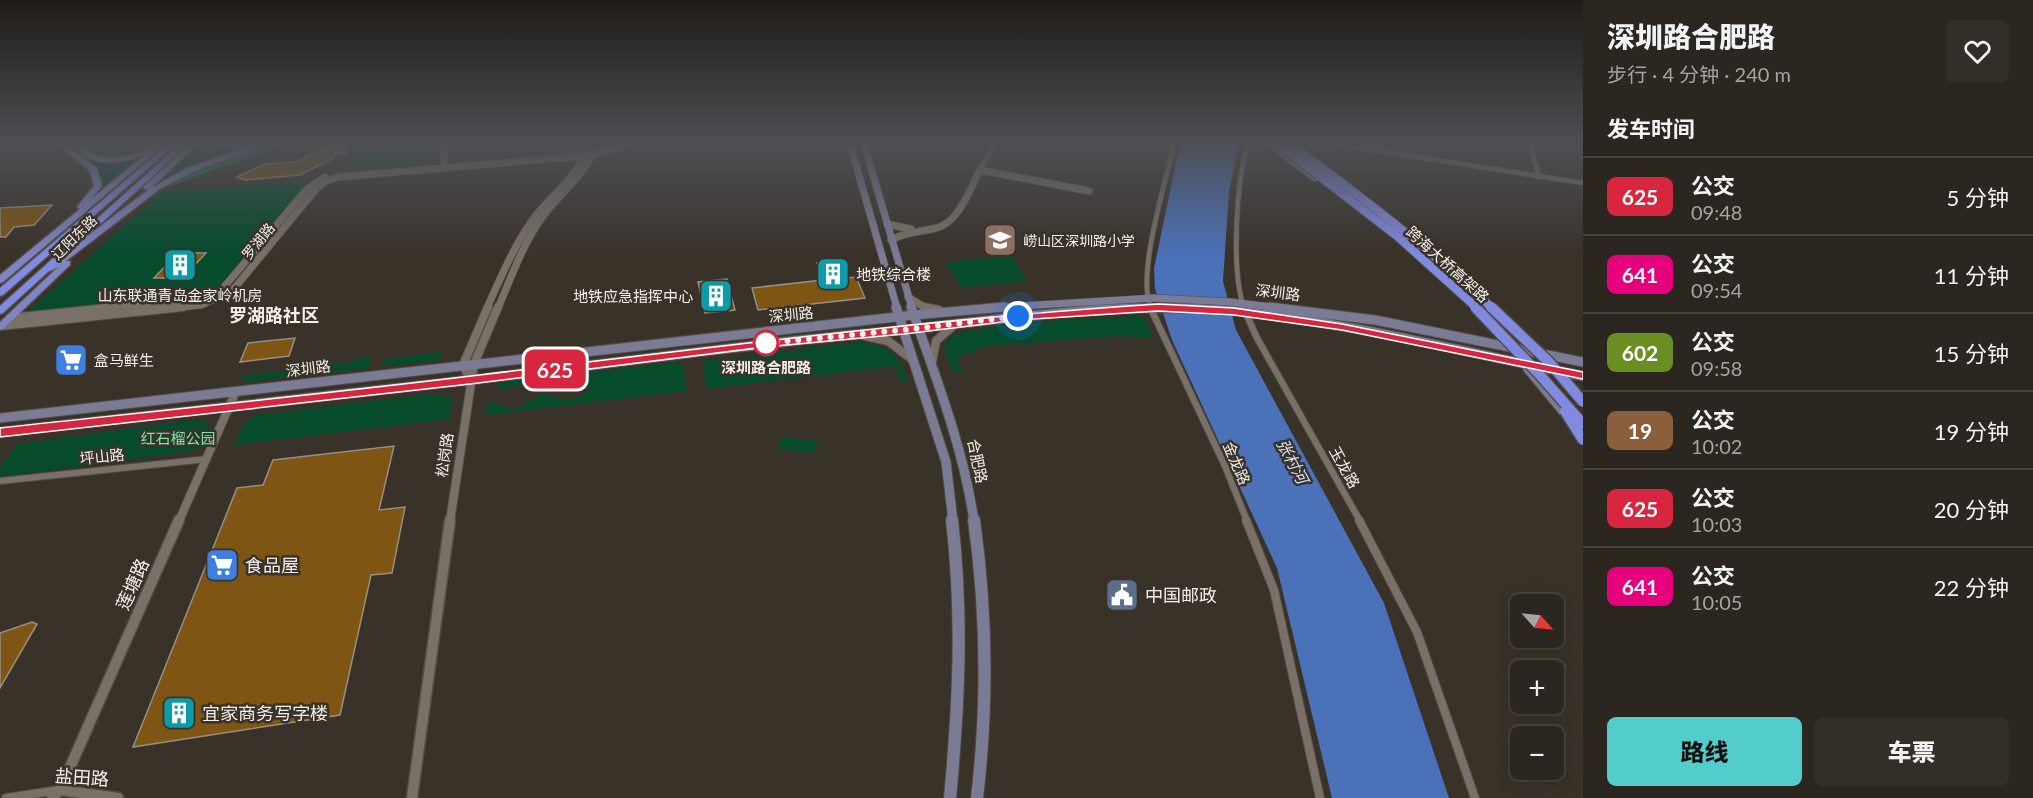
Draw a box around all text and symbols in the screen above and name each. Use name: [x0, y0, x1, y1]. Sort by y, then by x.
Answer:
text: 深圳路合肥路: [1607, 19, 1775, 53]
button: heart: [1946, 20, 2009, 83]
text: 步行 · 4 分钟 · 240 m: [1607, 62, 1791, 86]
text: 发车时间: [1607, 115, 1695, 142]
text: 公交: [1691, 172, 1735, 199]
text: 625: [1622, 184, 1658, 209]
text: 5 分钟: [1947, 184, 2009, 211]
text: 09:48: [1691, 200, 1742, 224]
street label: 辽阳东路: [48, 211, 100, 263]
street label: 罗湖路: [238, 219, 278, 263]
school or university icon: 崂山区深圳路小学: [982, 222, 1018, 258]
street label: 跨海大桥高架路: [1403, 222, 1493, 306]
place label: 崂山区深圳路小学: [1023, 232, 1135, 249]
building icon: 山东联通青岛金家岭机房: [162, 247, 198, 283]
text: 公交: [1691, 250, 1735, 277]
building icon: 地铁综合楼: [815, 256, 851, 292]
text: 641: [1622, 262, 1658, 287]
text: 11 分钟: [1934, 262, 2009, 289]
place label: 地铁综合楼: [856, 265, 931, 283]
building icon: 地铁应急指挥中心: [698, 278, 734, 314]
text: 09:54: [1691, 278, 1742, 302]
street label: 深圳路: [1255, 280, 1301, 304]
place label: 山东联通青岛金家岭机房: [97, 286, 263, 304]
place label: 地铁应急指挥中心: [573, 287, 693, 305]
your location: [1003, 301, 1033, 331]
street label: 深圳路: [768, 303, 814, 325]
district label: 罗湖路社区: [229, 304, 319, 326]
text: 公交: [1691, 328, 1735, 355]
marker: 深圳路合肥路: [753, 330, 779, 356]
text: 602: [1622, 340, 1658, 365]
text: 15 分钟: [1934, 340, 2009, 367]
supermarket icon: 盒马鲜生: [53, 342, 89, 378]
line badge: 625: [520, 350, 590, 388]
place label: 盒马鲜生: [94, 351, 154, 369]
street label: 深圳路: [285, 356, 331, 380]
text: 09:58: [1691, 356, 1742, 380]
text: 625: [537, 357, 573, 382]
place label: 深圳路合肥路: [721, 358, 811, 376]
text: 公交: [1691, 406, 1735, 433]
text: 19: [1628, 418, 1652, 443]
text: 19 分钟: [1934, 418, 2009, 445]
park label: 红石榴公园: [140, 429, 216, 447]
street label: 松岗路: [432, 431, 456, 479]
text: 10:02: [1691, 434, 1742, 458]
water label: 张村河: [1273, 435, 1314, 489]
street label: 合肥路: [965, 437, 991, 485]
street label: 金龙路: [1220, 439, 1254, 487]
street label: 玉龙路: [1326, 443, 1364, 491]
street label: 坪山路: [79, 445, 125, 467]
text: 公交: [1691, 484, 1735, 511]
text: 625: [1622, 496, 1658, 521]
text: 20 分钟: [1934, 496, 2009, 523]
text: 10:03: [1691, 512, 1742, 536]
supermarket icon: 食品屋: [204, 547, 240, 583]
place label: 食品屋: [245, 554, 299, 576]
street label: 莲塘路: [111, 555, 153, 613]
text: 公交: [1691, 562, 1735, 589]
text: 641: [1622, 574, 1658, 599]
text: 22 分钟: [1934, 574, 2009, 601]
public building icon: 中国邮政: [1104, 577, 1140, 613]
place label: 中国邮政: [1145, 584, 1217, 606]
text: 10:05: [1691, 590, 1742, 614]
north arrow: [1510, 594, 1564, 648]
map controls: [1510, 594, 1564, 780]
button: +: [1510, 660, 1564, 714]
building icon: 宜家商务写字楼: [161, 695, 197, 731]
place label: 宜家商务写字楼: [202, 702, 328, 724]
button: 路线: [1607, 717, 1802, 786]
button: 车票: [1814, 717, 2009, 786]
button: −: [1510, 726, 1564, 780]
street label: 盐田路: [54, 764, 110, 790]

